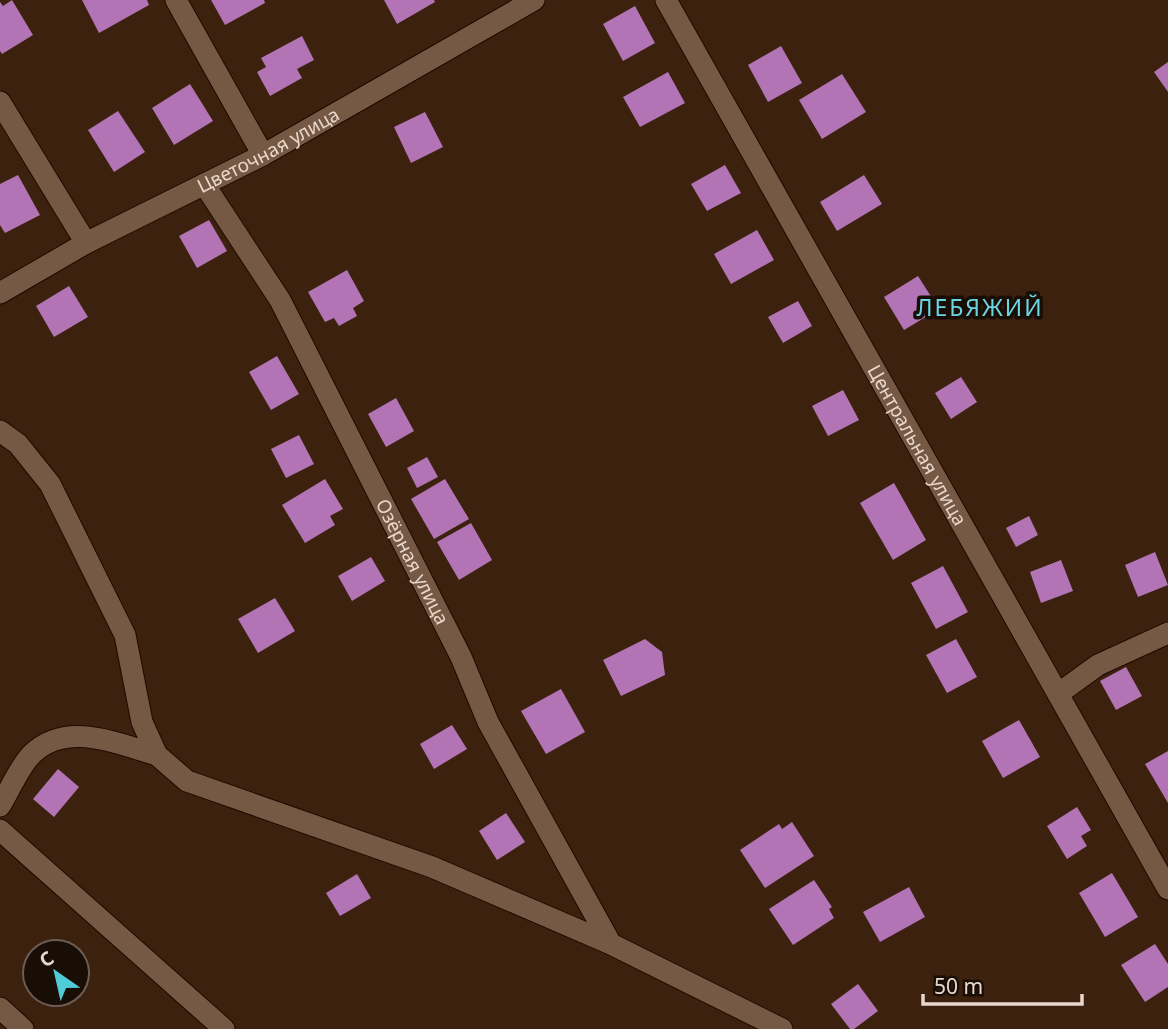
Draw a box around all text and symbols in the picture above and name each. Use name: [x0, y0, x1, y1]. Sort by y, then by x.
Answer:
street label: Цветочная улица: [193, 101, 344, 199]
district label: ЛЕБЯЖИЙ: [916, 291, 1044, 323]
street label: Центральная улица: [861, 360, 973, 530]
street label: Озёрная улица: [370, 494, 455, 629]
north arrow: [21, 938, 91, 1008]
text: С: [34, 945, 59, 973]
scale bar: [923, 962, 1082, 1006]
text: 50 m: [934, 972, 983, 1000]

